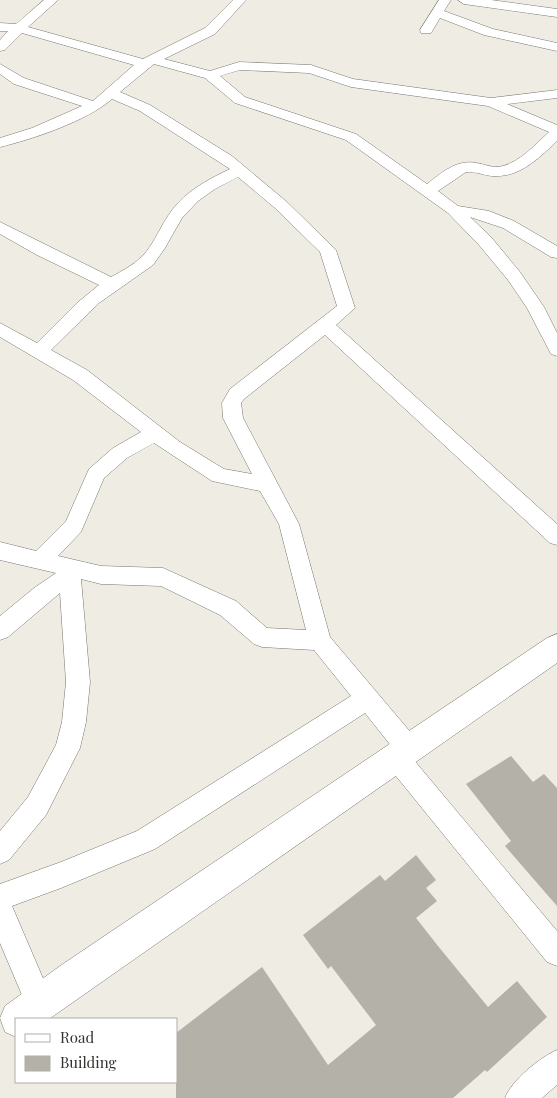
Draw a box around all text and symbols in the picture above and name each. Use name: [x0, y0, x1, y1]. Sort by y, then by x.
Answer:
legend: [15, 1018, 178, 1083]
text: Road: [60, 1027, 94, 1047]
text: Building: [60, 1052, 117, 1072]

